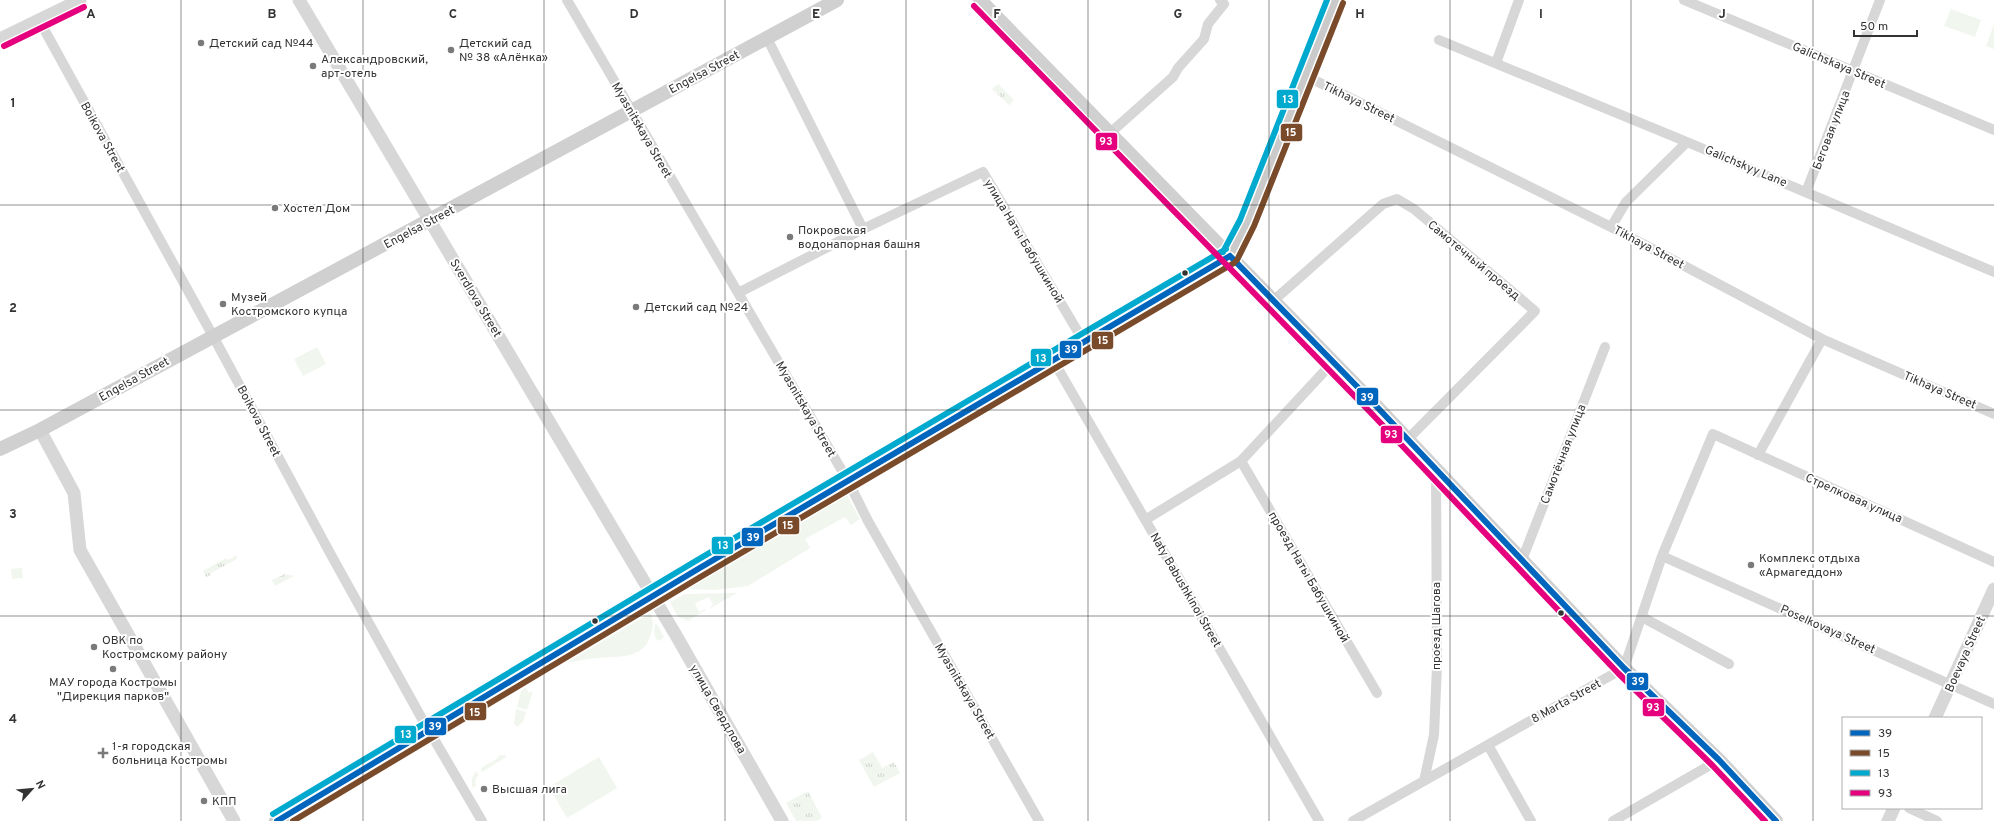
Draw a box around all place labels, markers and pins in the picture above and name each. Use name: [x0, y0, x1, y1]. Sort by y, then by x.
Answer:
place label: Детский сад №44: [209, 36, 313, 52]
place label: Детский сад № 38 «Алёнка»: [459, 36, 548, 66]
marker: Детский сад №44: [196, 38, 206, 48]
marker: Детский сад № 38 «Алёнка»: [446, 45, 456, 55]
place label: Александровский, арт-отель: [321, 52, 428, 82]
marker: Александровский, арт-отель: [308, 61, 318, 71]
place label: Хостел Дом: [283, 201, 350, 217]
marker: Хостел Дом: [270, 203, 280, 213]
place label: Покровская водонапорная башня: [798, 223, 920, 253]
marker: Покровская водонапорная башня: [785, 232, 795, 242]
unlabelled marker: [1180, 268, 1190, 278]
place label: Музей Костромского купца: [231, 290, 347, 320]
marker: Музей Костромского купца: [218, 299, 228, 309]
place label: Детский сад №24: [644, 300, 748, 316]
marker: Детский сад №24: [631, 302, 641, 312]
place label: Комплекс отдыха «Армагеддон»: [1759, 551, 1860, 581]
marker: Комплекс отдыха «Армагеддон»: [1746, 560, 1756, 570]
unlabelled marker: [1556, 608, 1566, 618]
unlabelled marker: [590, 616, 600, 626]
place label: ОВК по Костромскому району: [102, 633, 227, 663]
marker: ОВК по Костромскому району: [89, 642, 99, 652]
marker: МАУ города Костромы "Дирекция парков": [108, 664, 118, 674]
place label: МАУ города Костромы "Дирекция парков": [49, 675, 177, 705]
place label: 1-я городская больница Костромы: [112, 739, 227, 769]
marker: 1-я городская больница Костромы: [97, 747, 109, 759]
place label: Высшая лига: [492, 782, 567, 798]
marker: Высшая лига: [479, 784, 489, 794]
place label: КПП: [212, 794, 236, 810]
marker: КПП: [199, 796, 209, 806]

